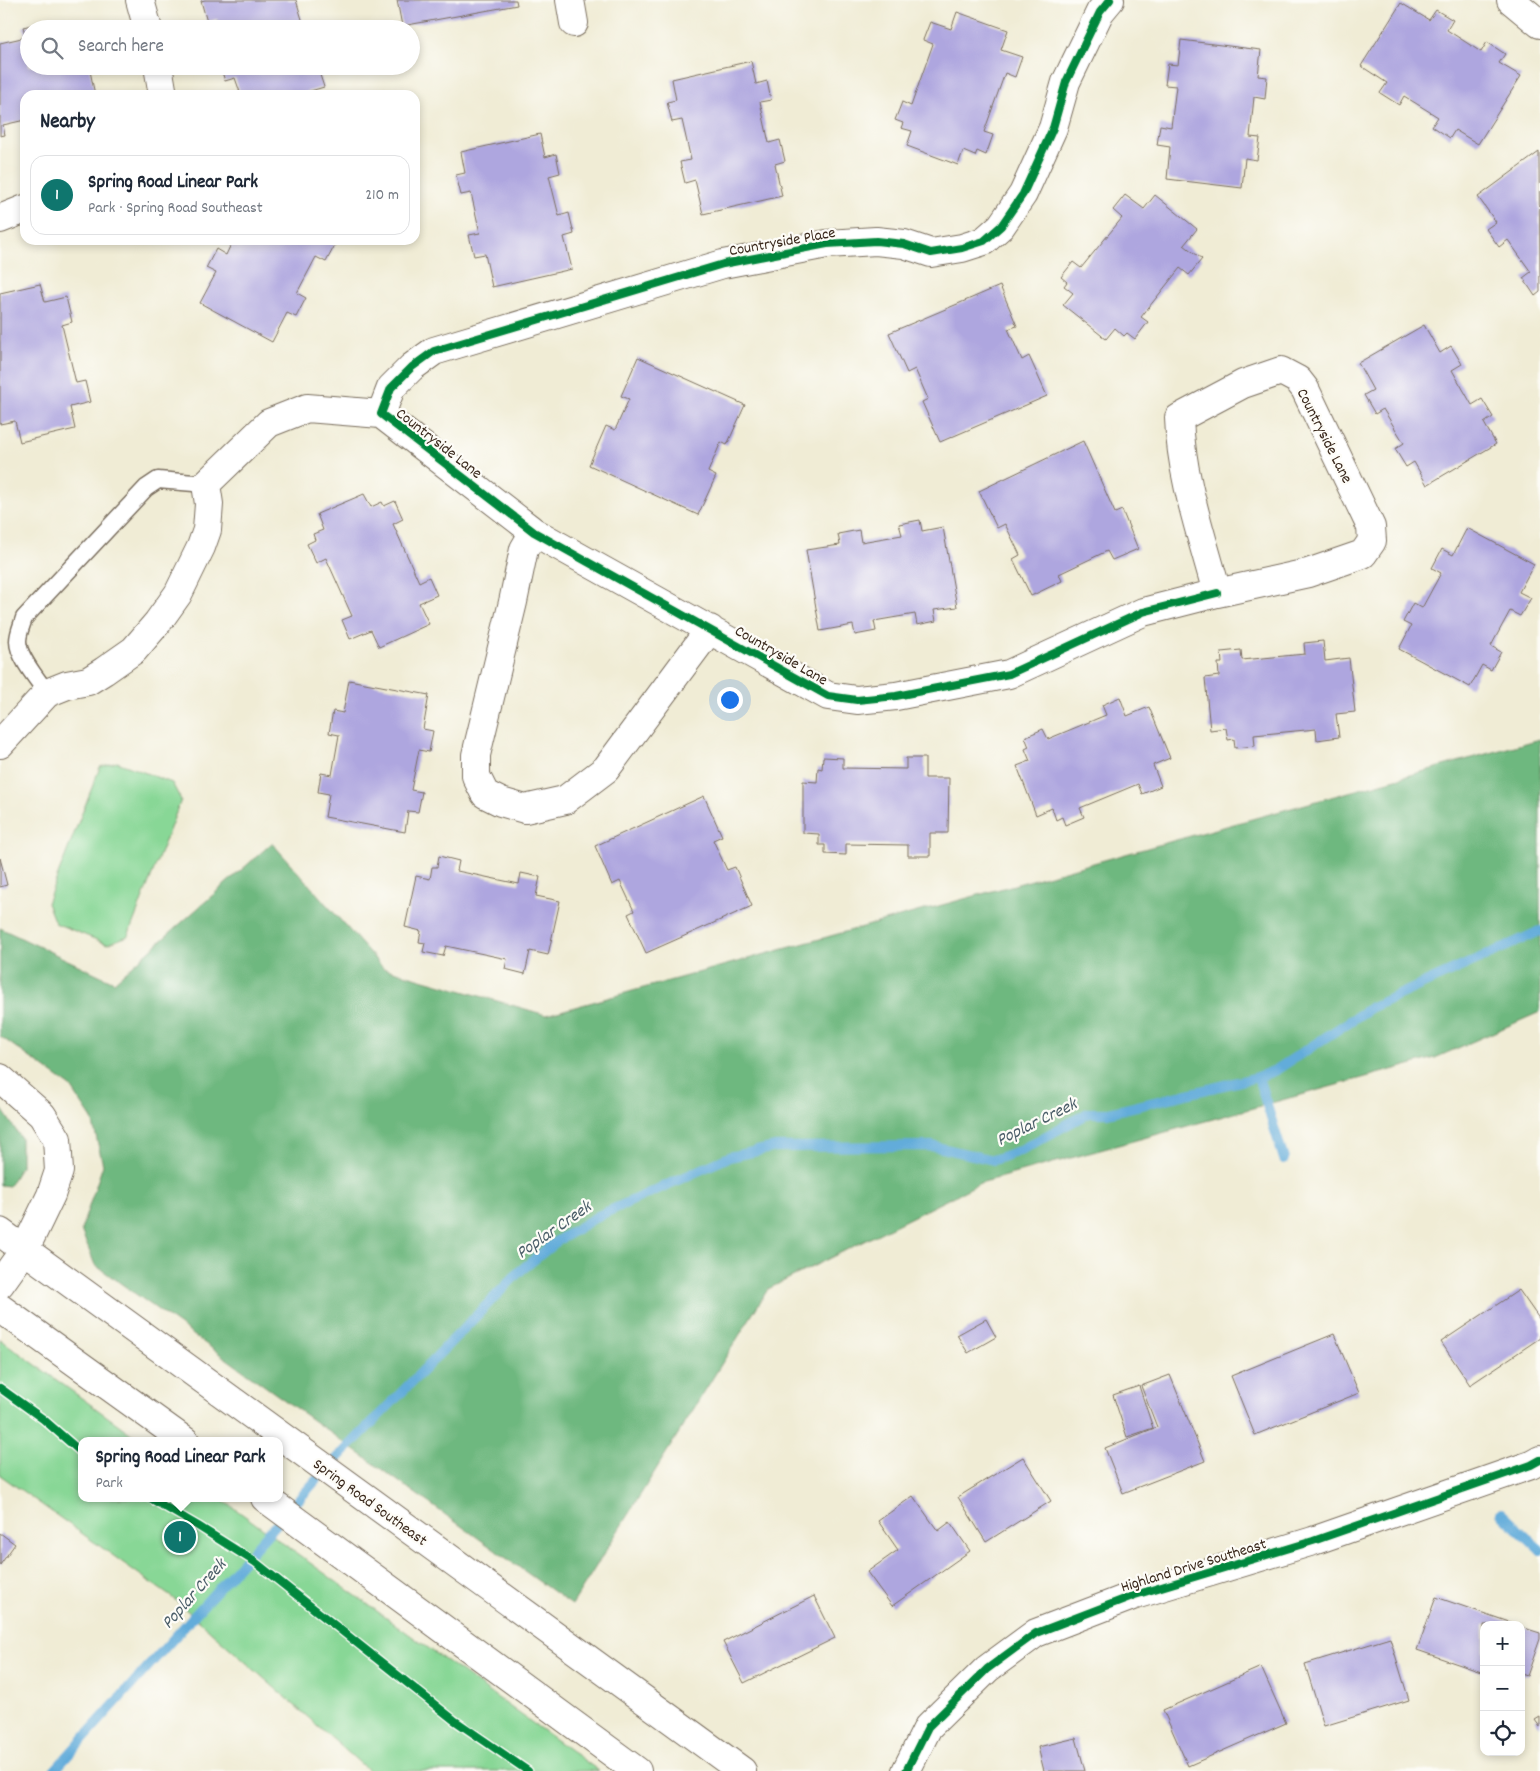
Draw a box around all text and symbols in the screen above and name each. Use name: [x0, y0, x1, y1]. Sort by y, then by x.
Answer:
search box: [20, 20, 420, 75]
icon: search: [38, 34, 66, 62]
text: Search here: [78, 34, 164, 61]
text: Nearby: [40, 108, 95, 138]
text: Spring Road Linear Park: [88, 170, 258, 197]
text: 1: [55, 184, 59, 207]
text: 210 m: [365, 184, 399, 207]
text: Park · Spring Road Southeast: [88, 197, 263, 220]
street label: Countryside Place: [727, 222, 837, 263]
street label: Countryside Lane: [1290, 385, 1358, 488]
street label: Countryside Lane: [390, 403, 487, 485]
street label: Countryside Lane: [730, 620, 832, 692]
your location: [717, 687, 743, 713]
water label: Poplar Creek: [993, 1092, 1083, 1154]
water label: Poplar Creek: [512, 1195, 598, 1266]
popup: [78, 1437, 283, 1502]
text: Spring Road Linear Park: [95, 1445, 266, 1472]
street label: Spring Road Southeast: [308, 1454, 432, 1552]
text: Park: [95, 1472, 123, 1495]
pin: 1: [164, 1518, 196, 1556]
street label: Highland Drive Southeast: [1118, 1533, 1270, 1600]
water label: Poplar Creek: [157, 1553, 234, 1635]
map controls: [1480, 1621, 1525, 1756]
button: +: [1480, 1621, 1525, 1666]
button: −: [1480, 1666, 1525, 1711]
button: locate: [1480, 1711, 1525, 1756]

